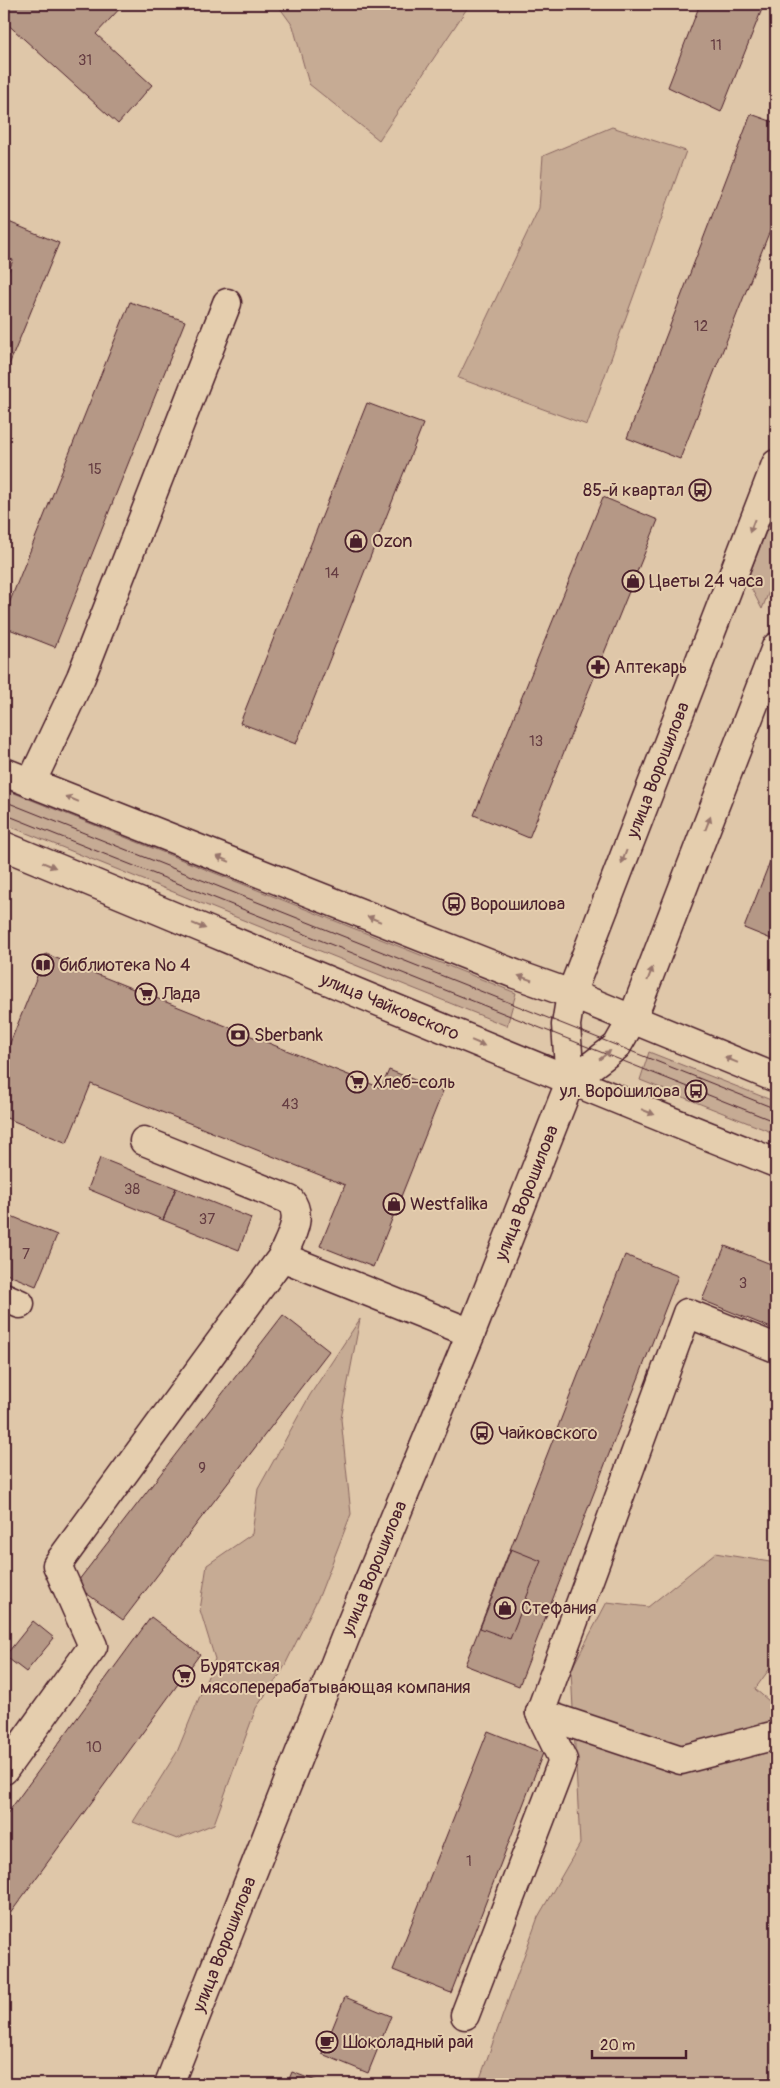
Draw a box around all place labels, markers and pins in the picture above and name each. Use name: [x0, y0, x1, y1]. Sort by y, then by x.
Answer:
bus stop icon: 85-й квартал: [688, 478, 712, 502]
place label: 85-й квартал: [583, 479, 684, 502]
shop icon: Ozon: [344, 529, 368, 553]
place label: Ozon: [372, 530, 412, 553]
shop icon: Цветы 24 часа: [621, 569, 645, 593]
place label: Цветы 24 часа: [649, 570, 763, 593]
pharmacy icon: Аптекарь: [586, 655, 610, 679]
place label: Аптекарь: [614, 656, 687, 679]
bus stop icon: Ворошилова: [442, 892, 466, 916]
place label: Ворошилова: [470, 893, 565, 916]
library icon: библиотека № 4: [31, 953, 55, 977]
place label: библиотека № 4: [59, 954, 191, 977]
supermarket icon: Лада: [134, 982, 158, 1006]
place label: Лада: [161, 983, 200, 1006]
bank icon: Sberbank: [226, 1023, 250, 1047]
place label: Sberbank: [254, 1024, 323, 1047]
supermarket icon: Хлеб-соль: [345, 1070, 369, 1094]
place label: Хлеб-соль: [373, 1071, 456, 1094]
bus stop icon: ул. Ворошилова: [684, 1079, 708, 1103]
place label: ул. Ворошилова: [559, 1080, 680, 1103]
shop icon: Westfalika: [382, 1192, 406, 1216]
place label: Westfalika: [410, 1193, 488, 1216]
bus stop icon: Чайковского: [470, 1421, 494, 1445]
place label: Чайковского: [498, 1422, 598, 1445]
shop icon: Стефания: [493, 1596, 517, 1620]
place label: Стефания: [521, 1597, 597, 1620]
place label: Бурятская мясоперерабатывающая компания: [200, 1655, 470, 1699]
supermarket icon: Бурятская мясоперерабатывающая компания: [172, 1664, 196, 1688]
cafe icon: Шоколадный рай: [315, 2030, 339, 2054]
place label: Шоколадный рай: [343, 2031, 474, 2054]

